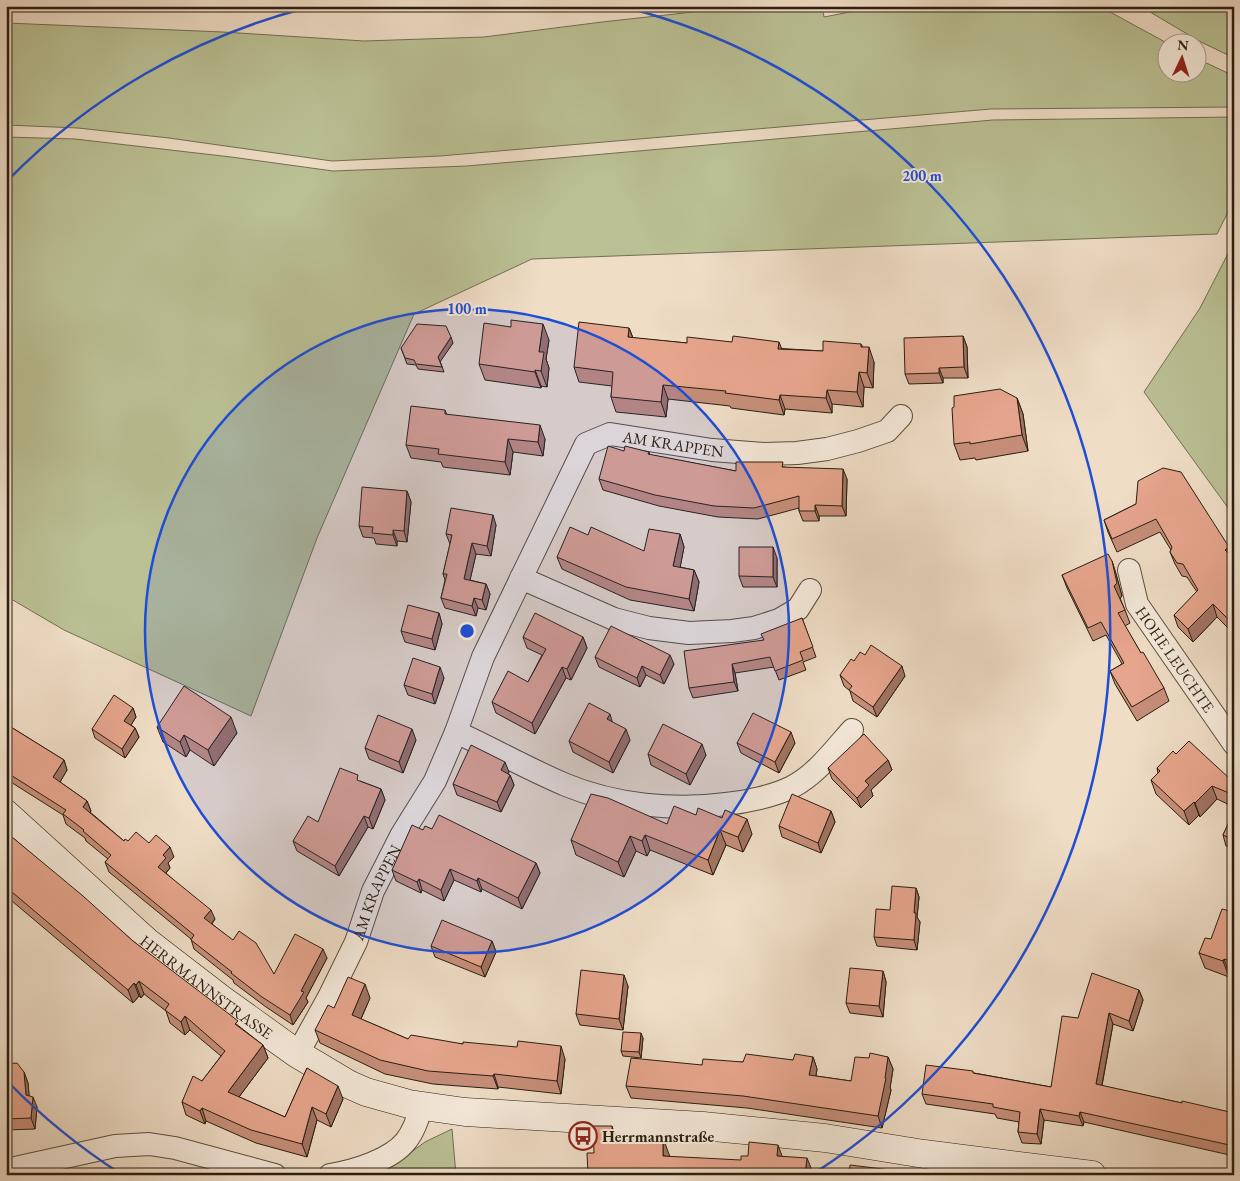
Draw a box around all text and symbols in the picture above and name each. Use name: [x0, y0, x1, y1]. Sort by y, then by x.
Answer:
north arrow: [1158, 32, 1208, 82]
text: N: [1177, 36, 1190, 54]
text: 200 m: [902, 166, 942, 185]
text: 100 m: [447, 299, 487, 318]
street label: AM KRAPPEN: [620, 425, 725, 461]
street label: HOHE LEUCHTE: [1131, 602, 1219, 716]
centre of rings: [458, 622, 476, 640]
street label: AM KRAPPEN: [347, 841, 406, 944]
street label: HERRMANNSTRASSE: [136, 930, 277, 1044]
bus stop icon: Herrmannstraße: [568, 1121, 598, 1151]
place label: Herrmannstraße: [602, 1126, 714, 1147]

